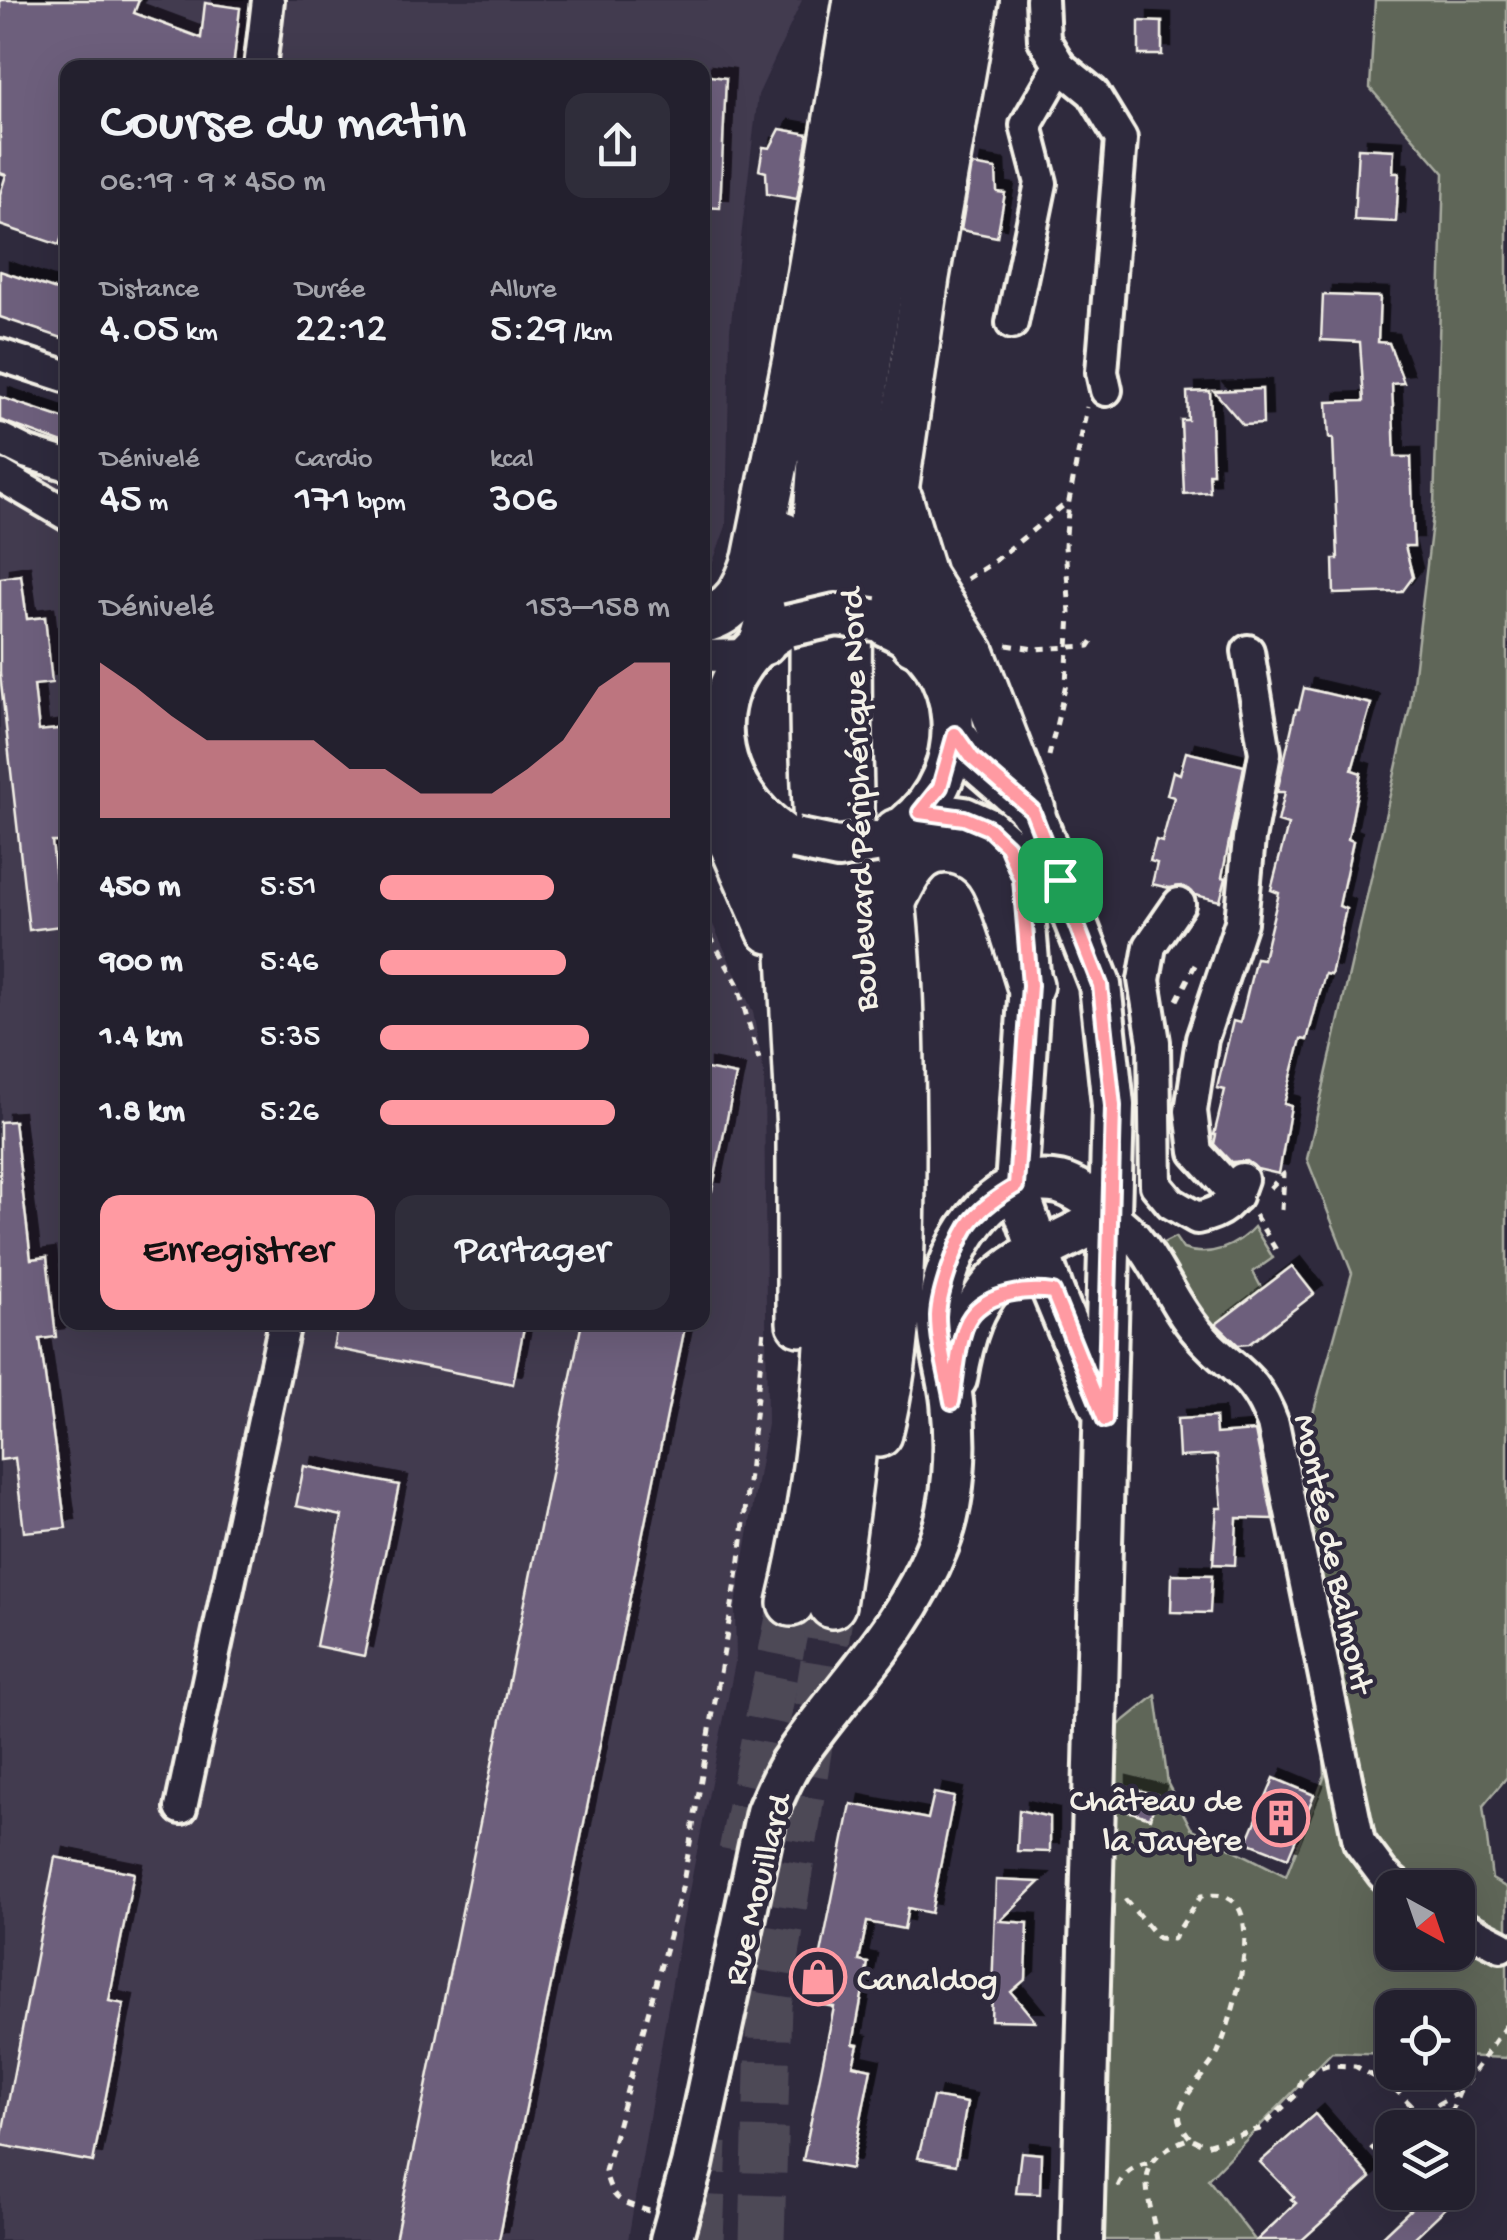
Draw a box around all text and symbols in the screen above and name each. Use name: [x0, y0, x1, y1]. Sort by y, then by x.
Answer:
button: share: [565, 93, 670, 198]
text: Course du matin: [100, 94, 466, 158]
text: 06:19 · 9 × 450 m: [100, 164, 326, 202]
text: Distance: [100, 274, 199, 307]
text: Durée: [295, 274, 365, 307]
text: Allure: [490, 274, 556, 307]
text: 4.05: [100, 307, 179, 356]
text: 22:12: [295, 307, 387, 356]
text: 5:29: [490, 307, 567, 356]
text: km: [179, 317, 218, 350]
text: /km: [567, 317, 613, 350]
text: Dénivelé: [100, 444, 200, 477]
text: Cardio: [295, 444, 373, 477]
text: kcal: [490, 444, 534, 477]
text: 45: [100, 477, 142, 526]
text: 171: [295, 477, 351, 526]
text: 306: [490, 477, 557, 526]
text: m: [142, 487, 168, 520]
text: bpm: [351, 487, 406, 520]
street label: Boulevard Périphérique Nord: [834, 585, 889, 1013]
text: Dénivelé: [100, 590, 214, 628]
text: 153–158 m: [526, 590, 670, 628]
pin: [1018, 838, 1103, 923]
icon: arrive: [1033, 853, 1088, 908]
text: 450 m: [100, 869, 180, 907]
text: 5:51: [260, 869, 317, 907]
text: 900 m: [100, 944, 183, 982]
text: 5:46: [260, 944, 318, 982]
text: 1.4 km: [100, 1019, 183, 1057]
text: 5:35: [260, 1019, 320, 1057]
text: 1.8 km: [100, 1094, 185, 1132]
text: 5:26: [260, 1094, 319, 1132]
button: Enregistrer: [100, 1195, 375, 1310]
button: Partager: [395, 1195, 670, 1310]
street label: Montée de Balmont: [1281, 1411, 1381, 1700]
place label: Château de la Jayère: [1070, 1783, 1243, 1864]
street label: Rue Mouillard: [717, 1788, 804, 1990]
building icon: Château de la Jayère: [1251, 1788, 1311, 1848]
north arrow: [1375, 1870, 1475, 1970]
map controls: [1375, 1870, 1475, 2210]
shop icon: Canaldog: [788, 1947, 848, 2007]
place label: Canaldog: [857, 1962, 998, 2003]
button: locate: [1375, 1990, 1475, 2090]
button: layers: [1375, 2110, 1475, 2210]

